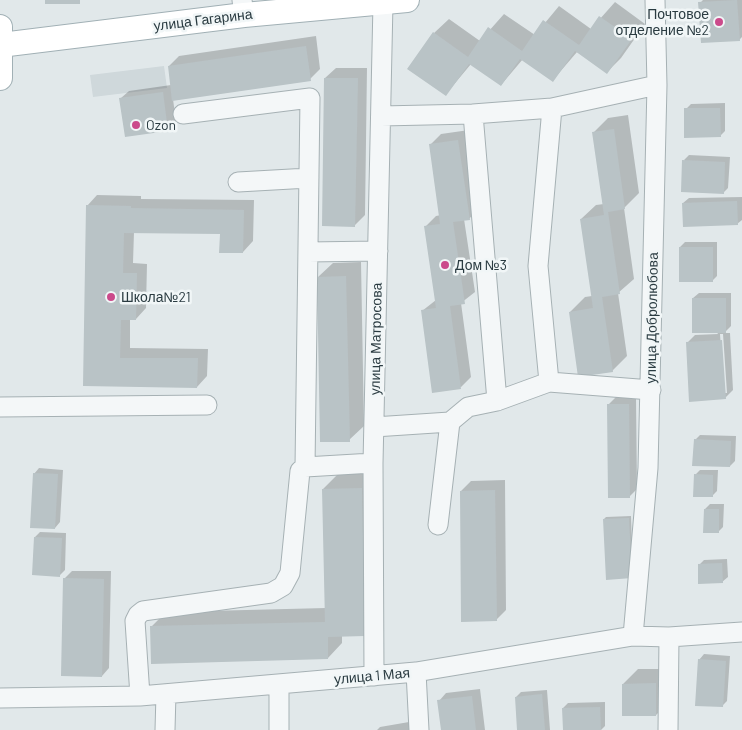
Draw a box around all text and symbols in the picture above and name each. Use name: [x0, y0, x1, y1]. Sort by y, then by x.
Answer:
street label: улица Гагарина: [153, 6, 253, 34]
place label: Почтовое отделение №2: [615, 6, 709, 38]
marker: Почтовое отделение №2: [713, 16, 725, 28]
place label: Ozon: [146, 117, 176, 133]
marker: Ozon: [130, 119, 142, 131]
street label: улица Добролюбова: [642, 252, 662, 384]
place label: Дом №3: [455, 257, 507, 273]
marker: Дом №3: [439, 259, 451, 271]
street label: улица Матросова: [367, 283, 385, 395]
place label: Школа№21: [121, 289, 191, 305]
marker: Школа№21: [105, 291, 117, 303]
street label: улица 1 Мая: [333, 664, 411, 688]

